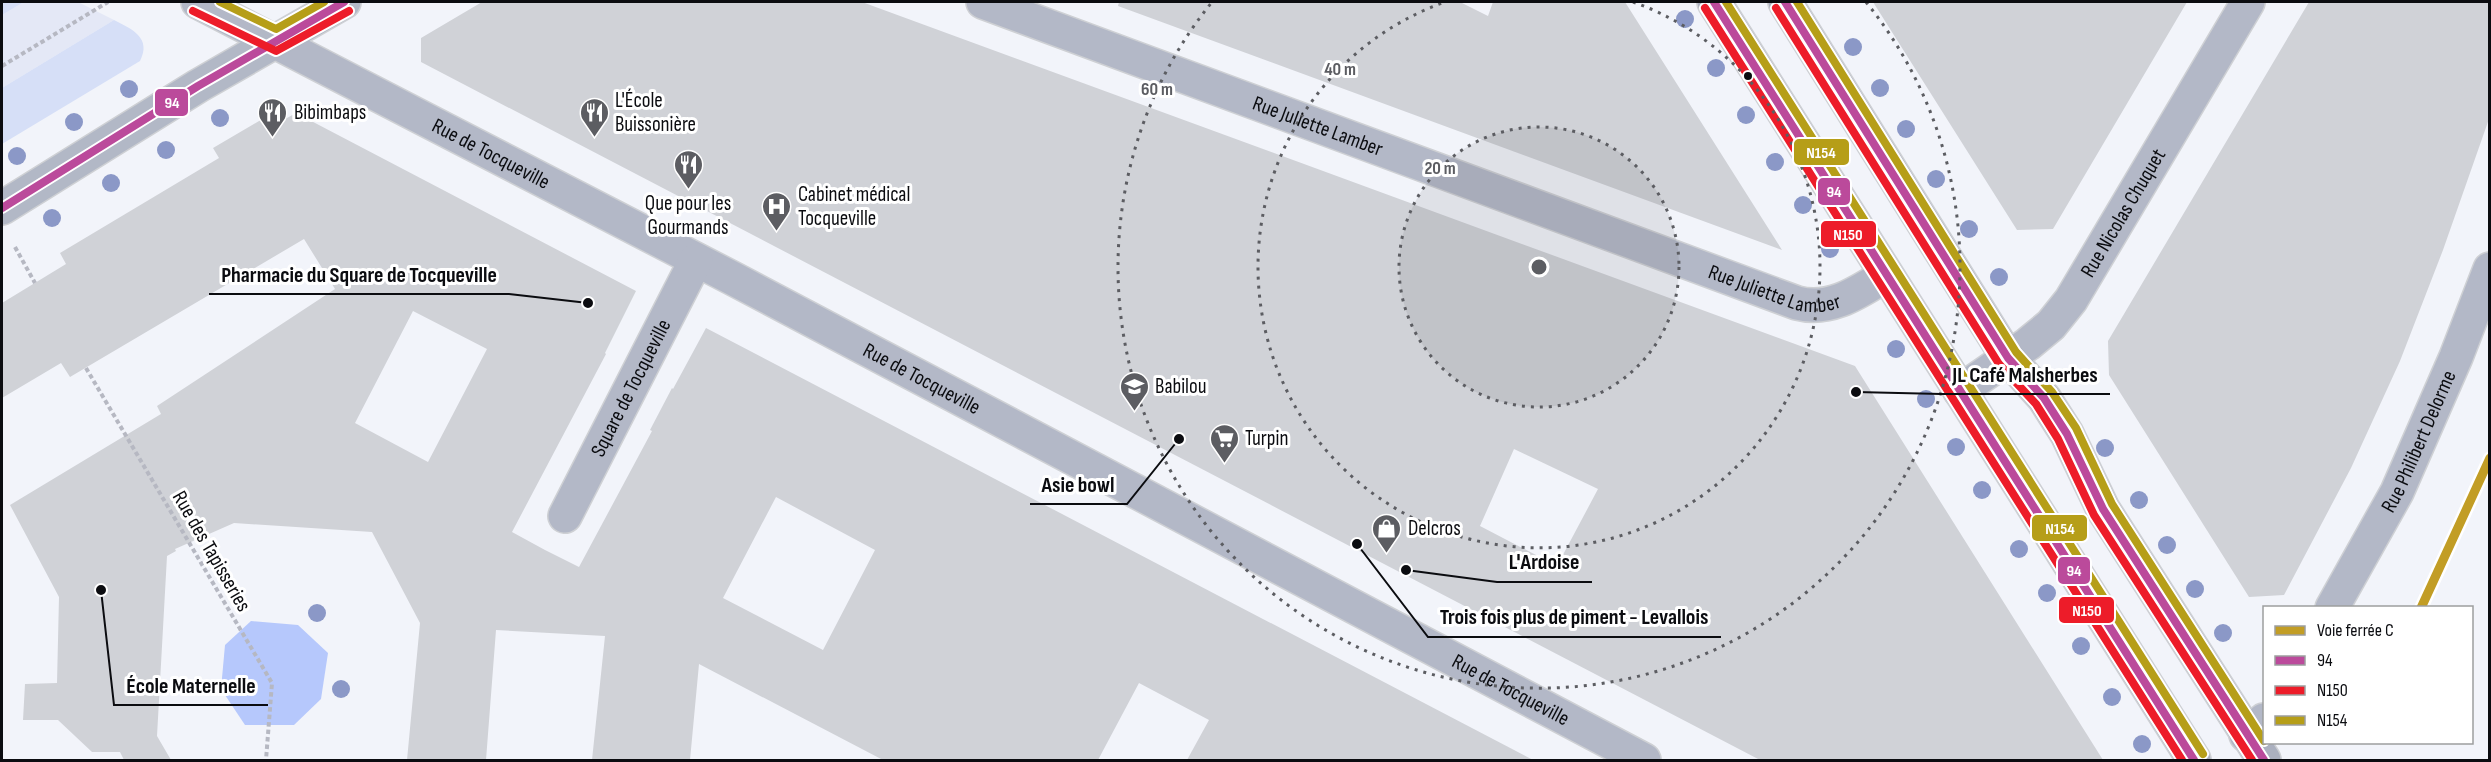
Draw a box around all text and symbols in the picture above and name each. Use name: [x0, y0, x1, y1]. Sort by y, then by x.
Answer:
text: 40 m: [1324, 59, 1356, 80]
unlabelled marker: [1742, 70, 1754, 82]
text: 60 m: [1141, 79, 1173, 100]
line badge: 94: [154, 88, 189, 117]
place label: L'École Buissonière: [615, 88, 696, 137]
street label: Rue Juliette Lamber: [1249, 91, 1386, 162]
text: 94: [164, 94, 180, 113]
restaurant icon: Bibimbaps: [257, 96, 289, 138]
restaurant icon: L'École Buissonière: [578, 96, 610, 138]
place label: Bibimbaps: [294, 100, 366, 125]
street label: Rue de Tocqueville: [428, 113, 554, 195]
line badge: N154: [1793, 138, 1850, 166]
text: N154: [1806, 144, 1836, 163]
street label: Rue Nicolas Chuquet: [2075, 144, 2171, 282]
restaurant icon: Que pour les Gourmands: [672, 148, 704, 190]
text: 20 m: [1424, 158, 1456, 179]
line badge: 94: [1817, 177, 1851, 206]
place label: Cabinet médical Tocqueville: [798, 182, 910, 231]
text: 94: [1826, 183, 1842, 202]
hospital icon: Cabinet médical Tocqueville: [761, 190, 793, 232]
place label: Que pour les Gourmands: [645, 191, 731, 240]
line badge: N150: [1820, 220, 1877, 248]
text: N150: [1833, 226, 1863, 245]
callout: Pharmacie du Square de Tocqueville: [209, 254, 509, 294]
centre of rings: [1529, 257, 1549, 277]
street label: Rue Juliette Lamber: [1705, 259, 1844, 318]
text: Pharmacie du Square de Tocqueville: [221, 262, 497, 289]
street label: Square de Tocqueville: [586, 315, 677, 461]
street label: Rue de Tocqueville: [859, 338, 985, 420]
callout: JL Café Malsherbes: [1941, 354, 2110, 394]
text: JL Café Malsherbes: [1951, 362, 2098, 389]
street label: Rue Philibert Delorme: [2376, 367, 2462, 517]
school or university icon: Babilou: [1118, 370, 1150, 412]
place label: Babilou: [1155, 374, 1207, 399]
supermarket icon: Turpin: [1208, 422, 1240, 464]
place label: Turpin: [1245, 426, 1288, 451]
callout: Asie bowl: [1030, 464, 1127, 504]
text: Asie bowl: [1040, 472, 1115, 499]
street label: Rue des Tapisseries: [167, 486, 256, 616]
shop icon: Delcros: [1371, 512, 1403, 554]
line badge: N154: [2031, 514, 2088, 542]
place label: Delcros: [1408, 516, 1461, 541]
text: N154: [2045, 520, 2075, 539]
callout: L'Ardoise: [1497, 542, 1592, 582]
text: L'Ardoise: [1509, 549, 1579, 576]
line badge: 94: [2057, 556, 2091, 585]
text: 94: [2066, 562, 2082, 581]
line badge: N150: [2058, 596, 2115, 624]
callout: Trois fois plus de piment - Levallois: [1428, 597, 1721, 637]
text: N150: [2072, 602, 2102, 621]
text: Trois fois plus de piment - Levallois: [1440, 604, 1708, 631]
legend: [2263, 606, 2473, 744]
text: Voie ferrée C: [2317, 620, 2394, 641]
street label: Rue de Tocqueville: [1448, 649, 1574, 731]
text: 94: [2317, 650, 2333, 671]
callout: École Maternelle: [114, 665, 268, 705]
text: École Maternelle: [126, 673, 256, 700]
text: N150: [2317, 680, 2348, 701]
text: N154: [2317, 710, 2348, 731]

